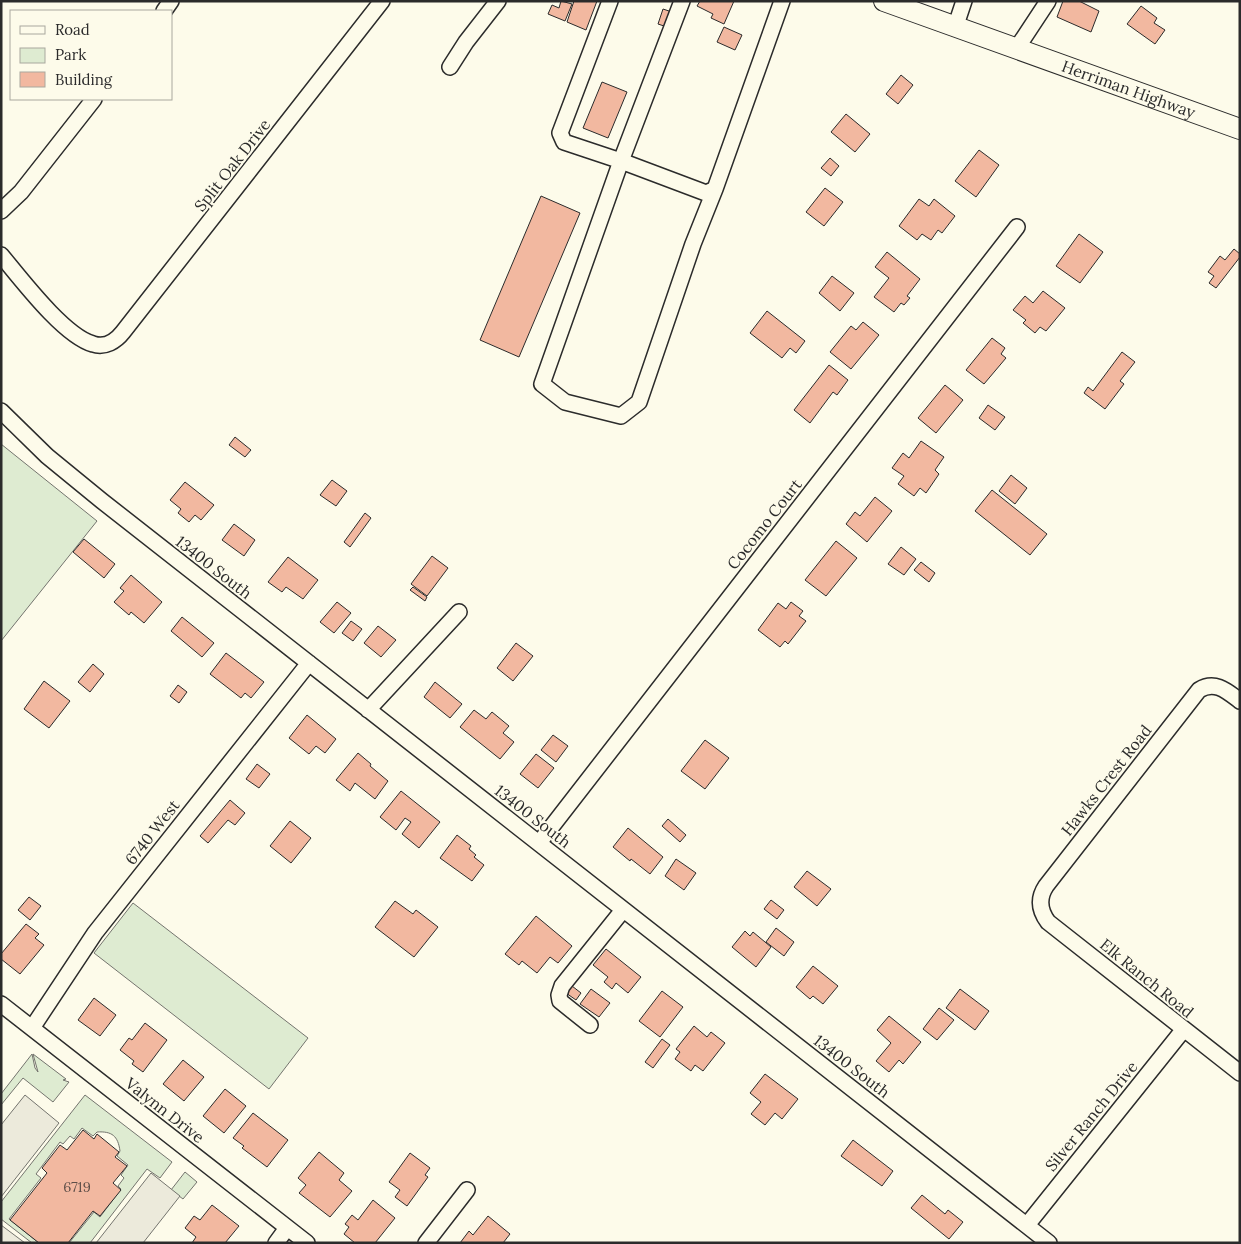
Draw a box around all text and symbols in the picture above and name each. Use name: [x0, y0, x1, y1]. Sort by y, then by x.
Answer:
legend: [10, 10, 172, 100]
text: Road: [55, 20, 90, 39]
text: Park: [55, 45, 86, 64]
street label: Herriman Highway: [1059, 56, 1199, 122]
text: Building: [55, 70, 113, 89]
street label: Split Oak Drive: [190, 115, 274, 215]
street label: Cocomo Court: [722, 474, 806, 573]
street label: 13400 South: [172, 531, 256, 603]
street label: Hawks Crest Road: [1057, 720, 1156, 839]
street label: 13400 South: [491, 780, 575, 852]
street label: 6740 West: [121, 795, 184, 868]
street label: Elk Ranch Road: [1096, 934, 1198, 1022]
street label: 13400 South: [810, 1030, 894, 1102]
street label: Silver Ranch Drive: [1040, 1057, 1142, 1175]
street label: Valynn Drive: [121, 1072, 209, 1147]
house number: 6719: [63, 1178, 91, 1196]

